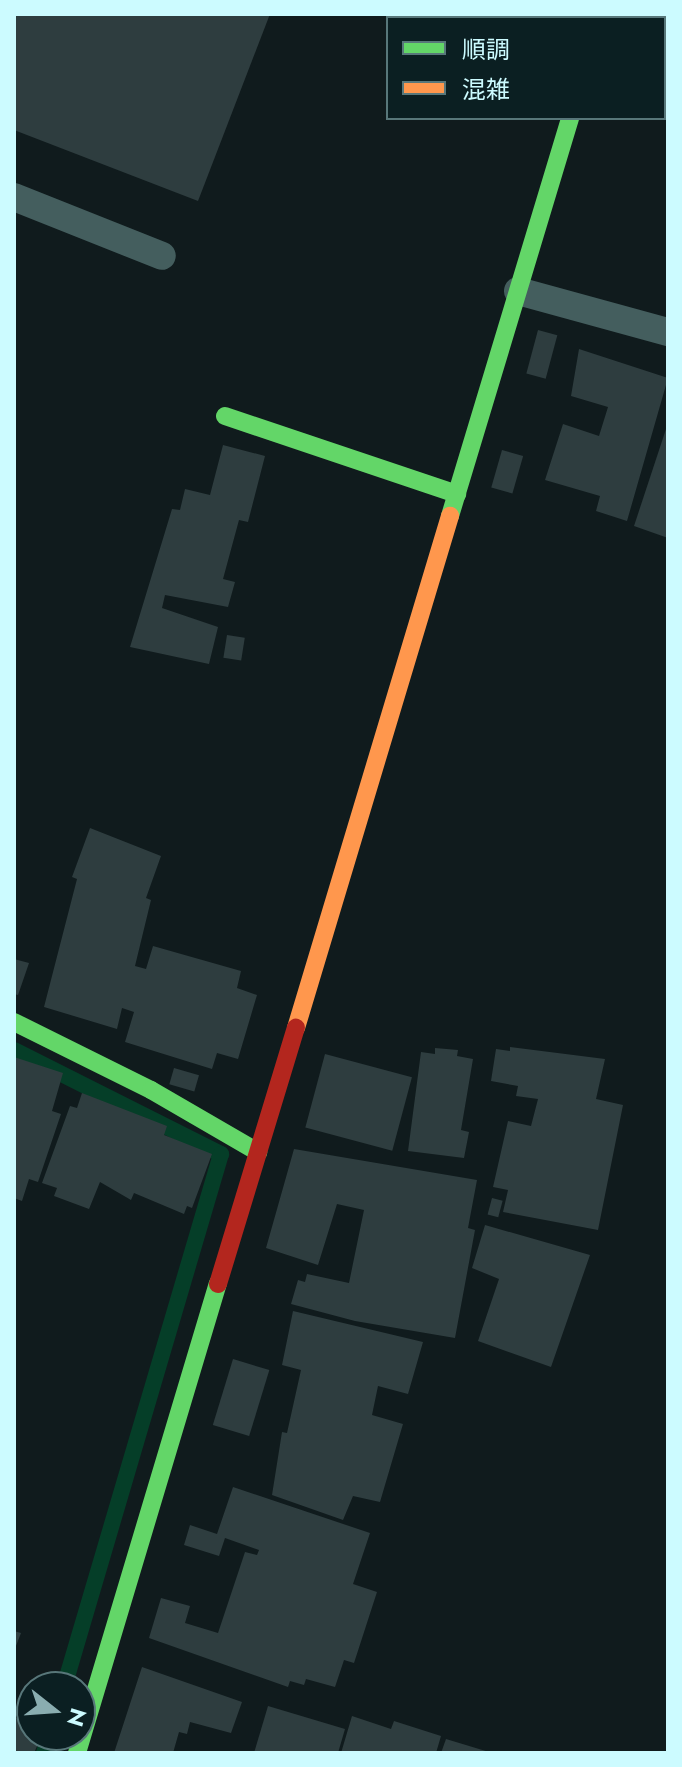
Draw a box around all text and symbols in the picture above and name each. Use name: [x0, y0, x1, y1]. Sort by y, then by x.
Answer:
legend: [386, 16, 666, 120]
text: 順調: [462, 32, 510, 67]
text: 混雑: [462, 72, 510, 107]
north arrow: [16, 1671, 96, 1751]
text: N: [59, 1704, 95, 1730]

